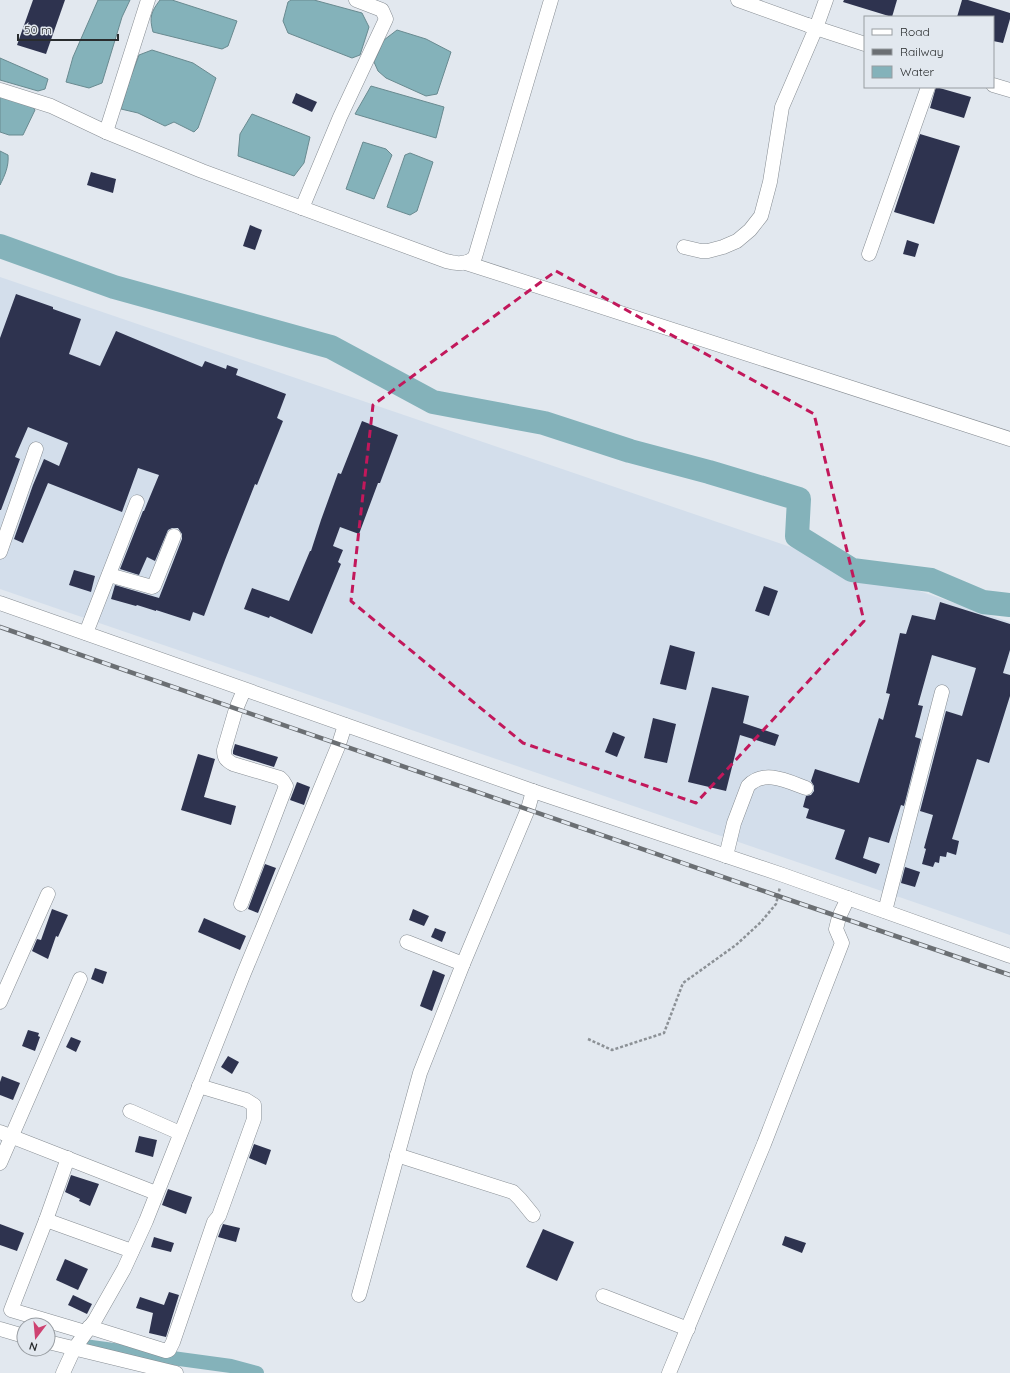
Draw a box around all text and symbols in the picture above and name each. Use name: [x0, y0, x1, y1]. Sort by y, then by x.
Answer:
scale bar: [18, 16, 118, 42]
legend: [864, 16, 994, 88]
text: 50 m: [24, 22, 52, 37]
text: Road: [900, 24, 930, 39]
text: Railway: [900, 44, 944, 59]
text: Water: [900, 64, 935, 79]
north arrow: [16, 1317, 56, 1357]
text: N: [27, 1339, 39, 1354]

